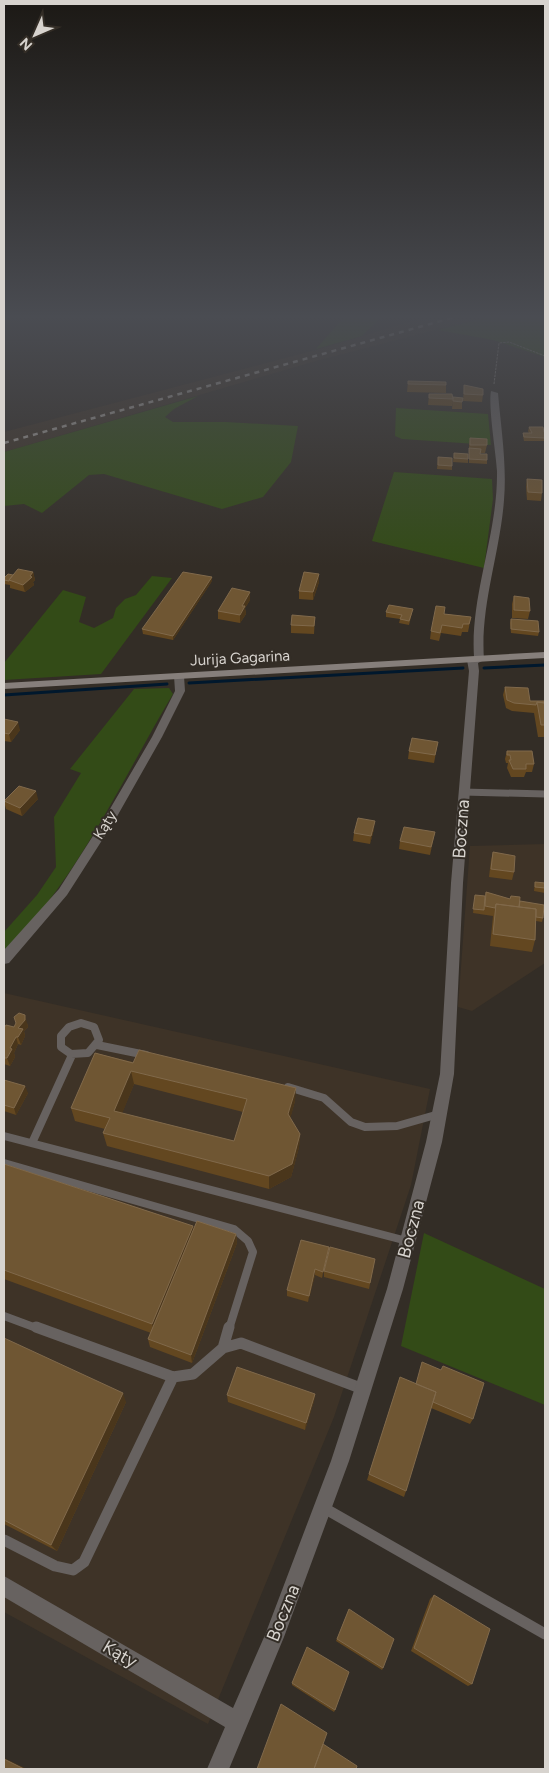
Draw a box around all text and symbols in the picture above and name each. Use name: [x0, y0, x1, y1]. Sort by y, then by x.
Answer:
north arrow: [10, 10, 60, 60]
text: N: [16, 34, 36, 54]
street label: Jurija Gagarina: [190, 646, 290, 670]
street label: Boczna: [448, 799, 474, 859]
street label: Kąty: [89, 807, 121, 843]
street label: Boczna: [393, 1198, 429, 1260]
street label: Boczna: [262, 1581, 304, 1645]
street label: Kąty: [99, 1635, 142, 1673]

